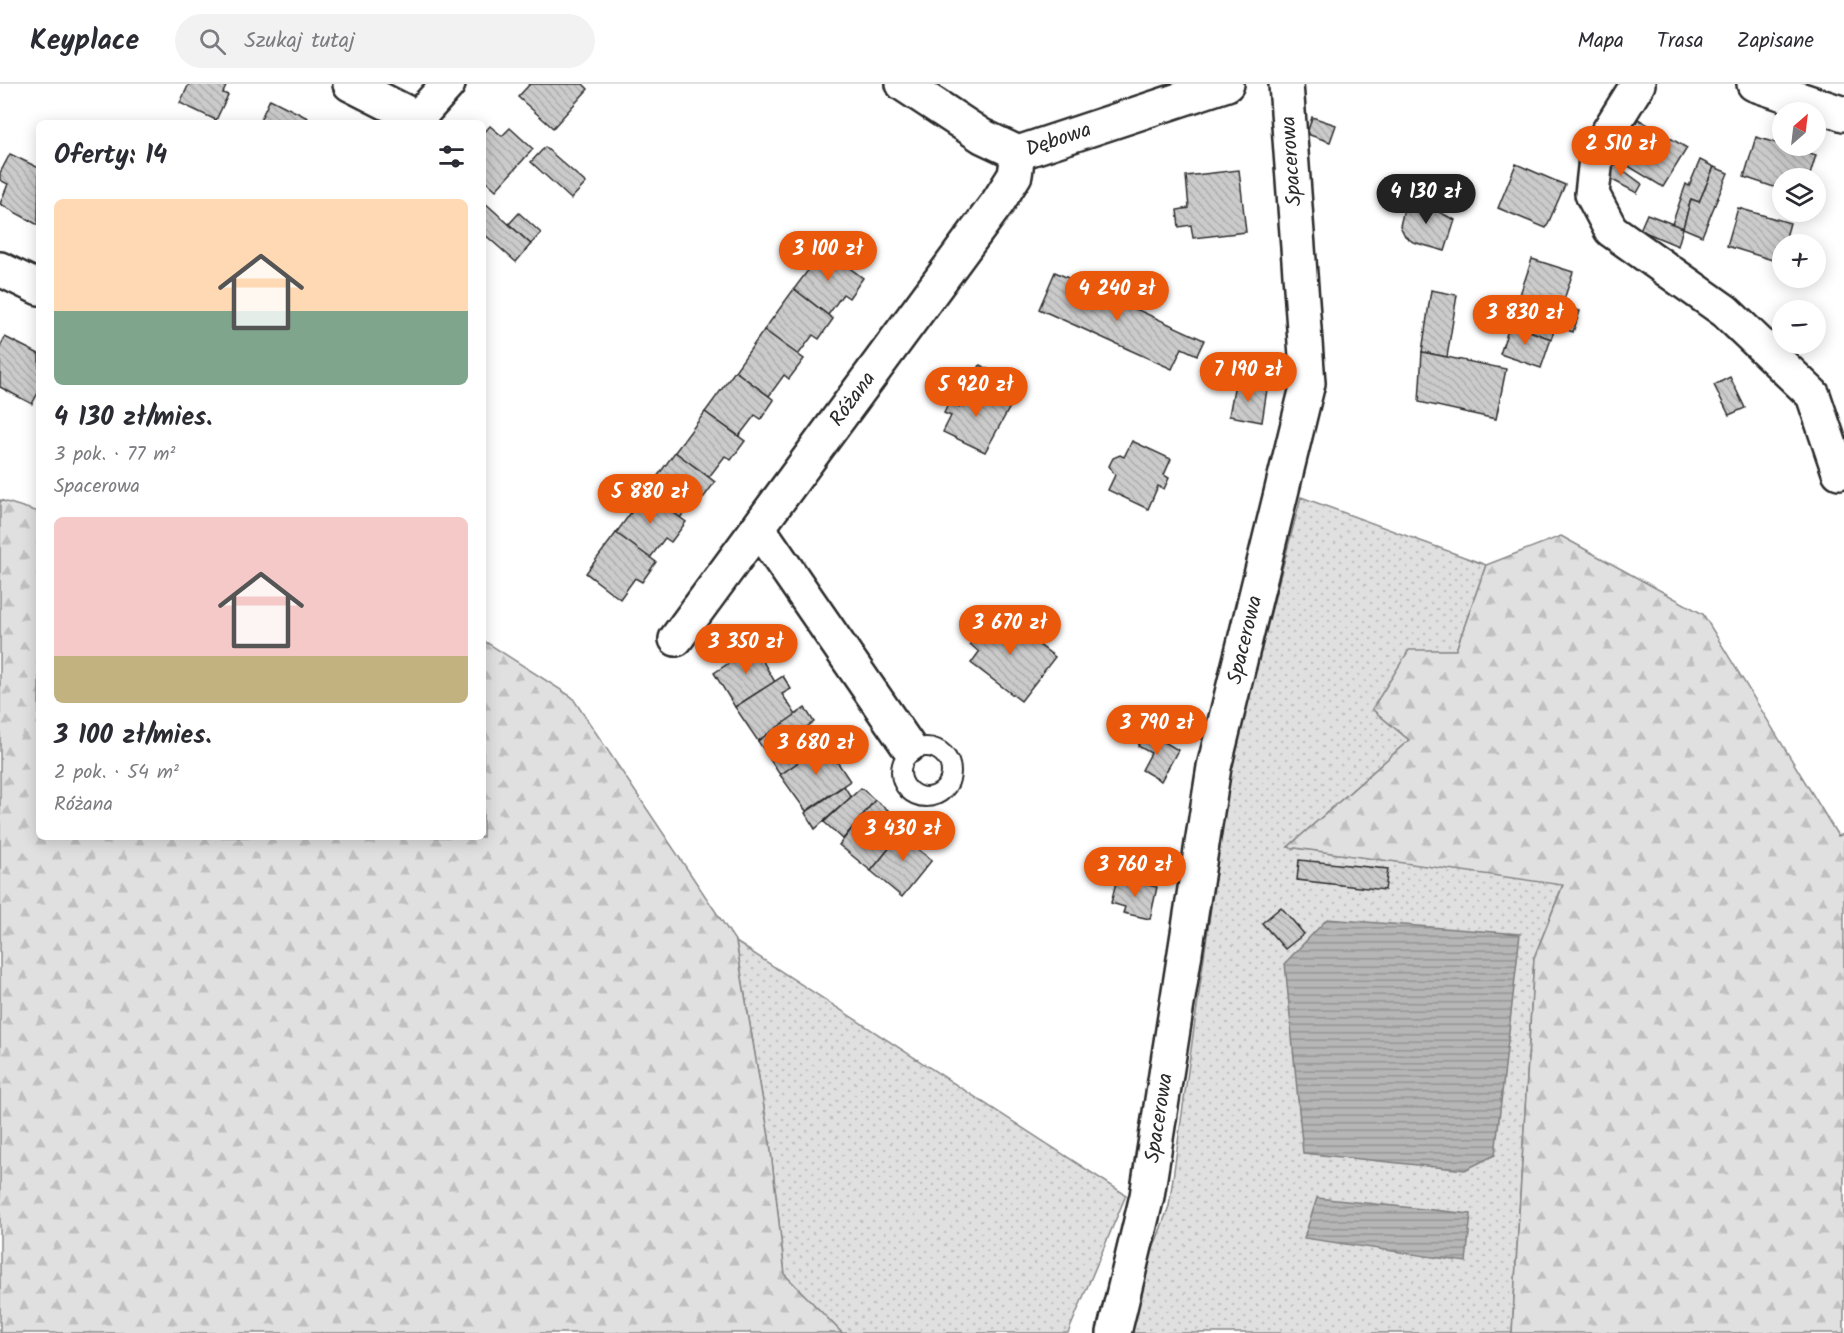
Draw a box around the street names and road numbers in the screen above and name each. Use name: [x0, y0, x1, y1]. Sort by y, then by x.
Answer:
street label: Dębowa: [1021, 113, 1096, 166]
street label: Spacerowa: [1272, 115, 1312, 207]
street label: Różana: [821, 364, 884, 434]
street label: Spacerowa: [1218, 592, 1272, 688]
street label: Spacerowa: [1136, 1071, 1182, 1165]

